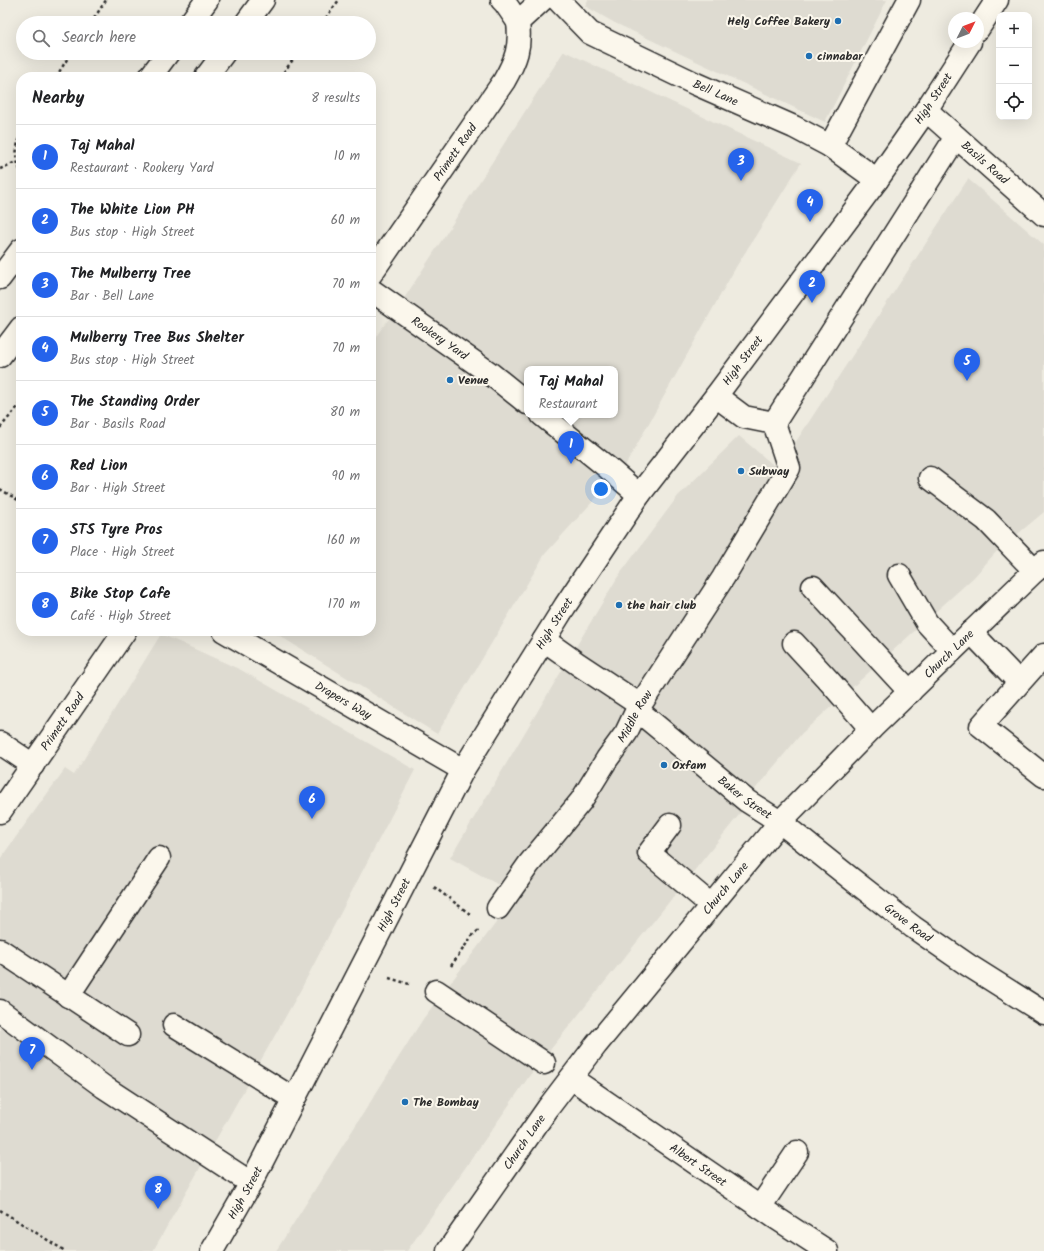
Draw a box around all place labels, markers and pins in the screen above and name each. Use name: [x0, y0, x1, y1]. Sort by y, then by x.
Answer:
place label: Helg Coffee Bakery: [727, 12, 831, 31]
marker: Helg Coffee Bakery: [833, 16, 843, 26]
place label: cinnabar: [817, 47, 863, 66]
marker: cinnabar: [804, 51, 814, 61]
pin: 3: [728, 148, 754, 181]
pin: 4: [797, 189, 823, 222]
pin: 2: [799, 270, 825, 303]
pin: 5: [954, 348, 980, 381]
place label: Venue: [458, 371, 489, 390]
marker: Venue: [445, 375, 455, 385]
pin: 1: [558, 431, 584, 464]
place label: Subway: [749, 462, 790, 481]
marker: Subway: [736, 466, 746, 476]
place label: the hair club: [627, 596, 696, 615]
marker: the hair club: [614, 600, 624, 610]
place label: Oxfam: [672, 756, 706, 775]
marker: Oxfam: [659, 760, 669, 770]
pin: 6: [299, 786, 325, 819]
pin: 7: [19, 1037, 45, 1070]
place label: The Bombay: [413, 1093, 479, 1112]
marker: The Bombay: [400, 1097, 410, 1107]
pin: 8: [145, 1176, 171, 1209]

